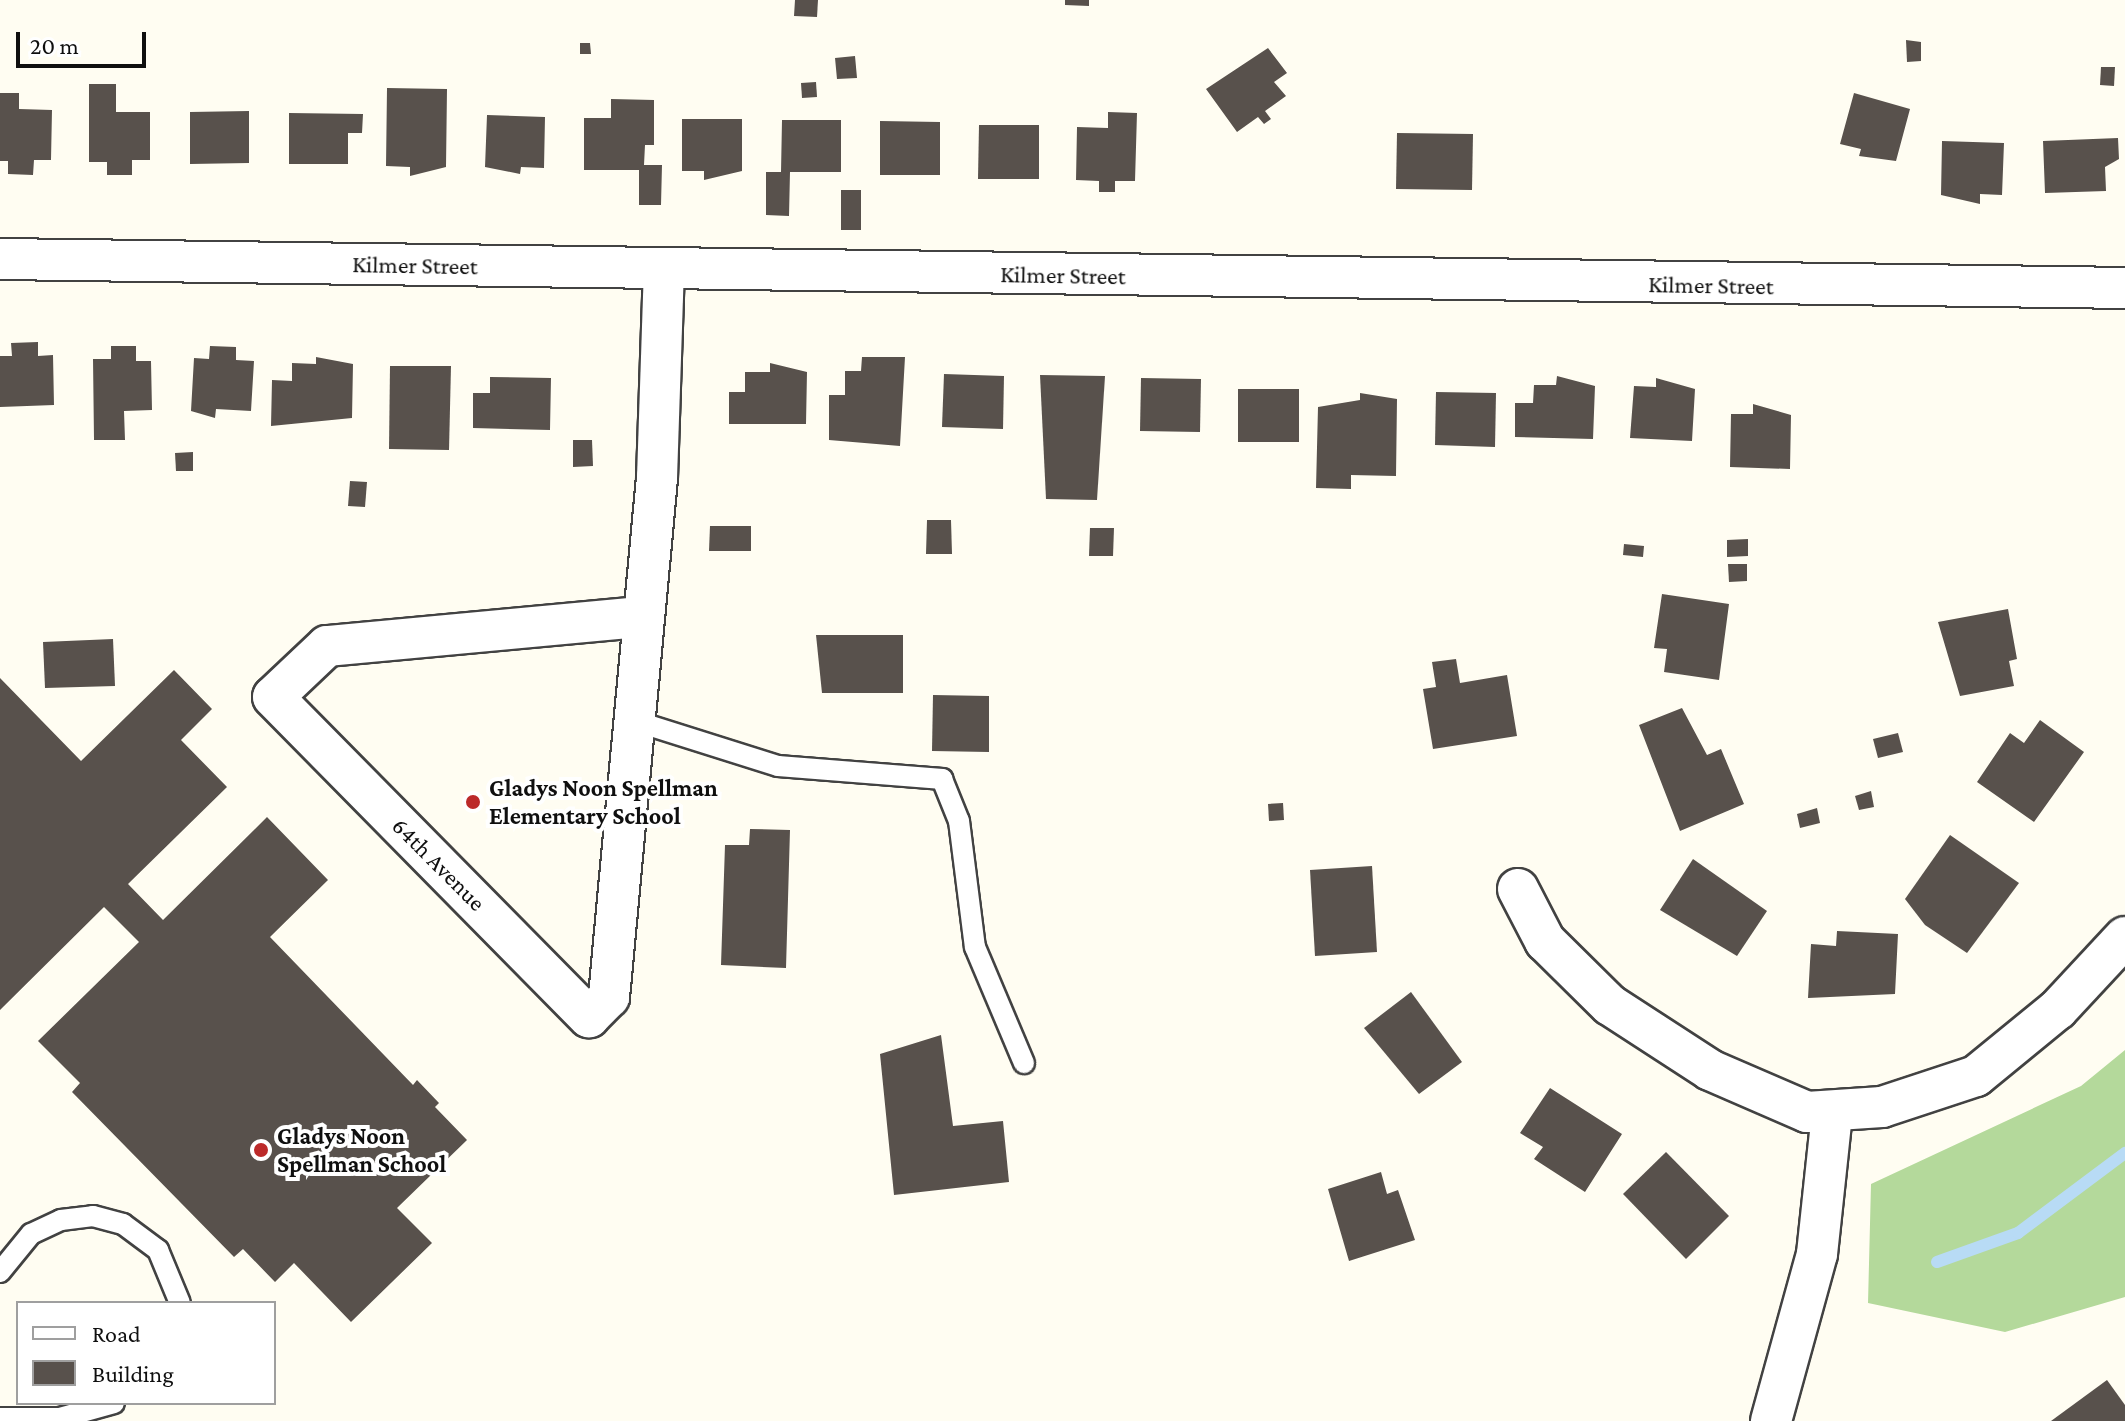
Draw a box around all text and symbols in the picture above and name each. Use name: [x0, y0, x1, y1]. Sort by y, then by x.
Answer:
scale bar: [20, 16, 150, 66]
text: 20 m: [30, 32, 79, 59]
street label: Kilmer Street: [352, 250, 478, 280]
street label: Kilmer Street: [1000, 260, 1126, 290]
street label: Kilmer Street: [1648, 270, 1774, 300]
place label: Gladys Noon Spellman Elementary School: [489, 774, 718, 830]
marker: Gladys Noon Spellman Elementary School: [464, 793, 482, 811]
street label: 64th Avenue: [386, 811, 492, 917]
place label: Gladys Noon Spellman School: [277, 1122, 446, 1178]
marker: Gladys Noon Spellman School: [252, 1141, 270, 1159]
legend: [16, 1301, 276, 1405]
text: Road: [92, 1320, 141, 1347]
text: Building: [92, 1360, 174, 1387]

